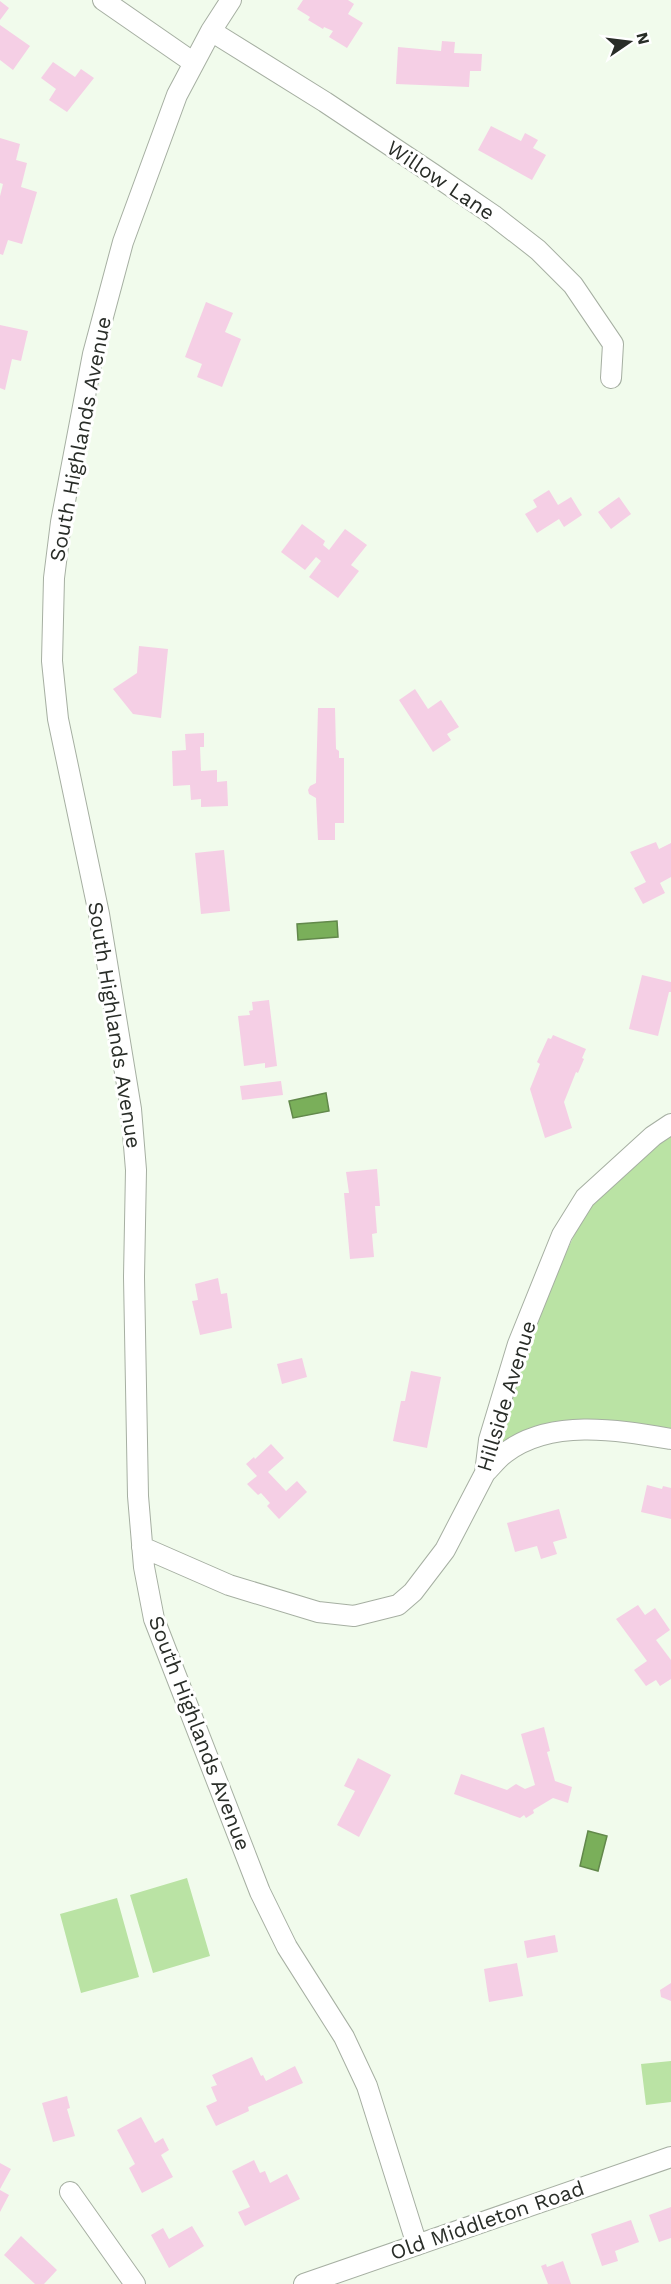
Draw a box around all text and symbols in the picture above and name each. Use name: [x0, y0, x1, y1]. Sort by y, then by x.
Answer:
north arrow: [599, 12, 659, 72]
text: N: [632, 30, 654, 47]
street label: Willow Lane: [382, 135, 500, 225]
street label: South Highlands Avenue: [44, 314, 116, 564]
street label: South Highlands Avenue: [83, 900, 147, 1150]
street label: Hillside Avenue: [471, 1318, 541, 1474]
street label: South Highlands Avenue: [144, 1612, 256, 1854]
street label: Old Middleton Road: [387, 2175, 587, 2265]

